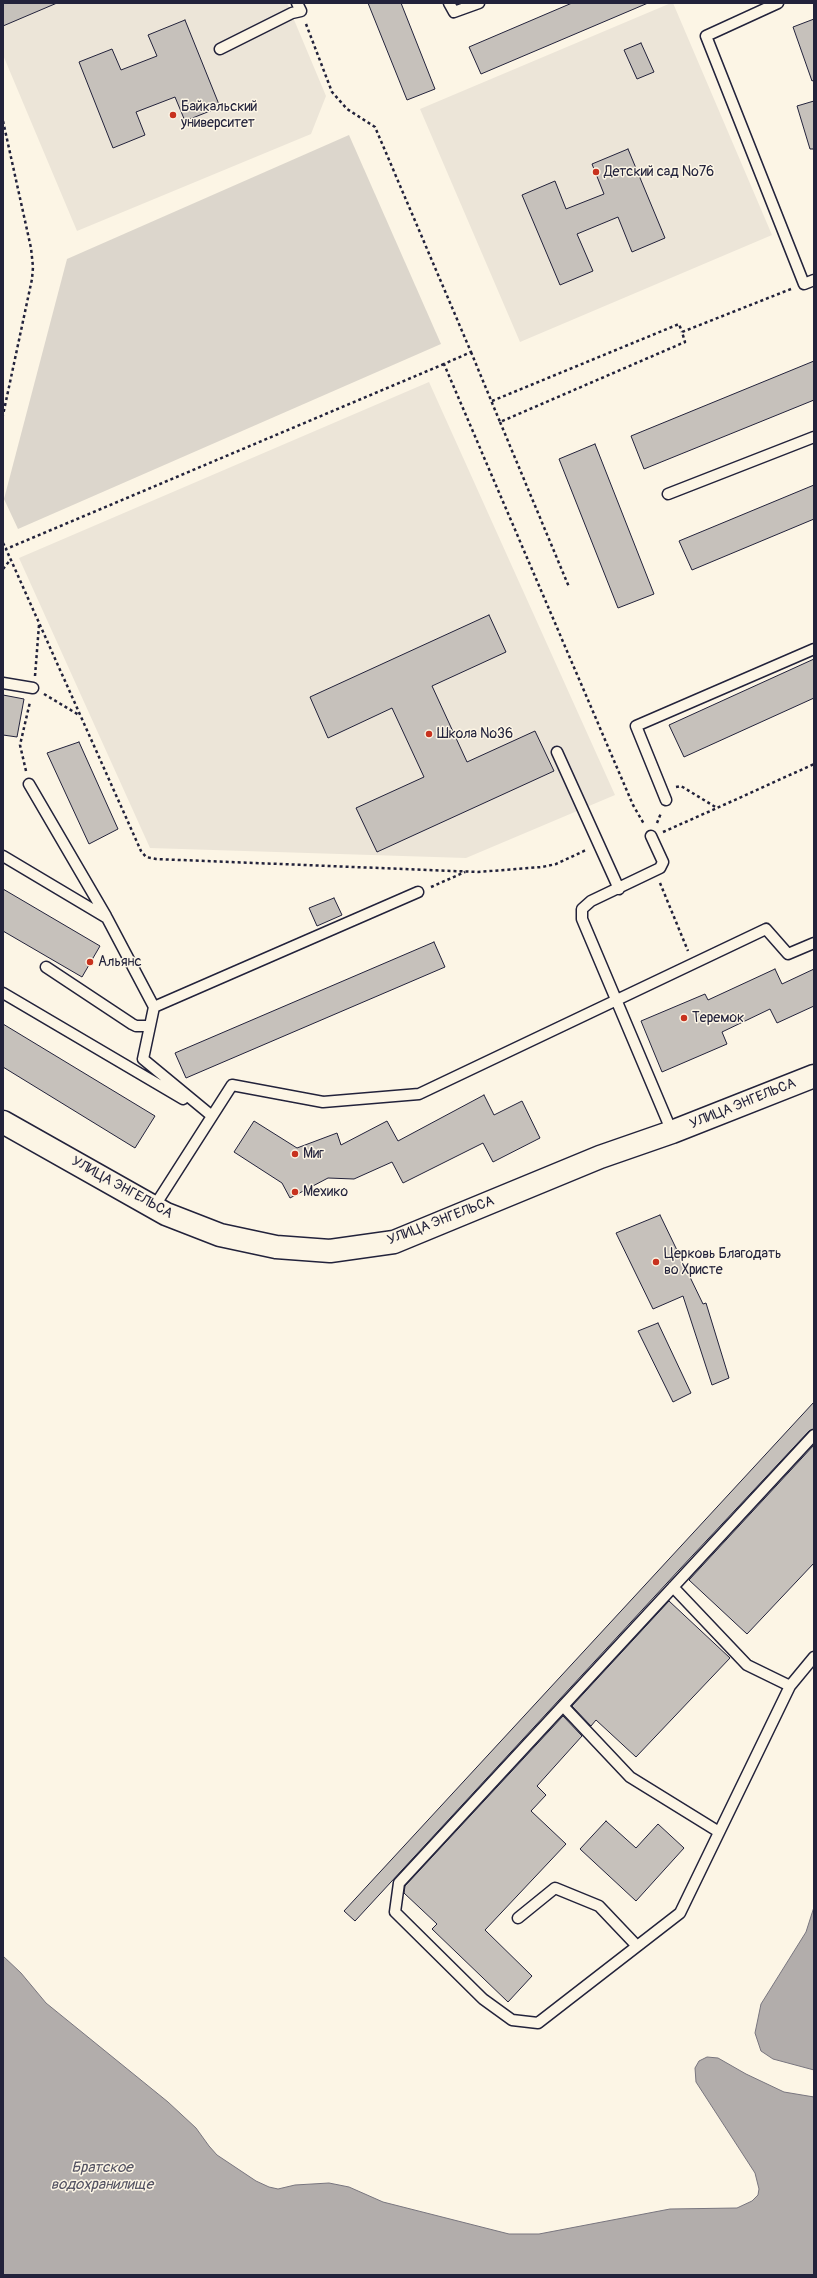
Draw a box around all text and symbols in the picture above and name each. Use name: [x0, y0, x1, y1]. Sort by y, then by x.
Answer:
place label: Байкальский университет: [181, 99, 257, 132]
marker: Байкальский университет: [168, 110, 178, 120]
place label: Детский сад №76: [604, 164, 714, 180]
marker: Детский сад №76: [591, 167, 601, 177]
place label: Школа №36: [437, 726, 513, 742]
marker: Школа №36: [424, 729, 434, 739]
place label: Альянс: [98, 954, 142, 970]
marker: Альянс: [85, 957, 95, 967]
place label: Теремок: [692, 1010, 744, 1026]
marker: Теремок: [679, 1013, 689, 1023]
street label: УЛИЦА ЭНГЕЛЬСА: [687, 1075, 799, 1133]
place label: Миг: [303, 1146, 324, 1162]
marker: Миг: [290, 1149, 300, 1159]
street label: УЛИЦА ЭНГЕЛЬСА: [68, 1153, 176, 1223]
place label: Мехико: [303, 1184, 348, 1200]
marker: Мехико: [290, 1187, 300, 1197]
street label: УЛИЦА ЭНГЕЛЬСА: [385, 1193, 497, 1249]
place label: Церковь Благодать во Христе: [664, 1246, 781, 1278]
marker: Церковь Благодать во Христе: [651, 1257, 661, 1267]
water label: Братское водохранилище: [51, 2159, 153, 2194]

